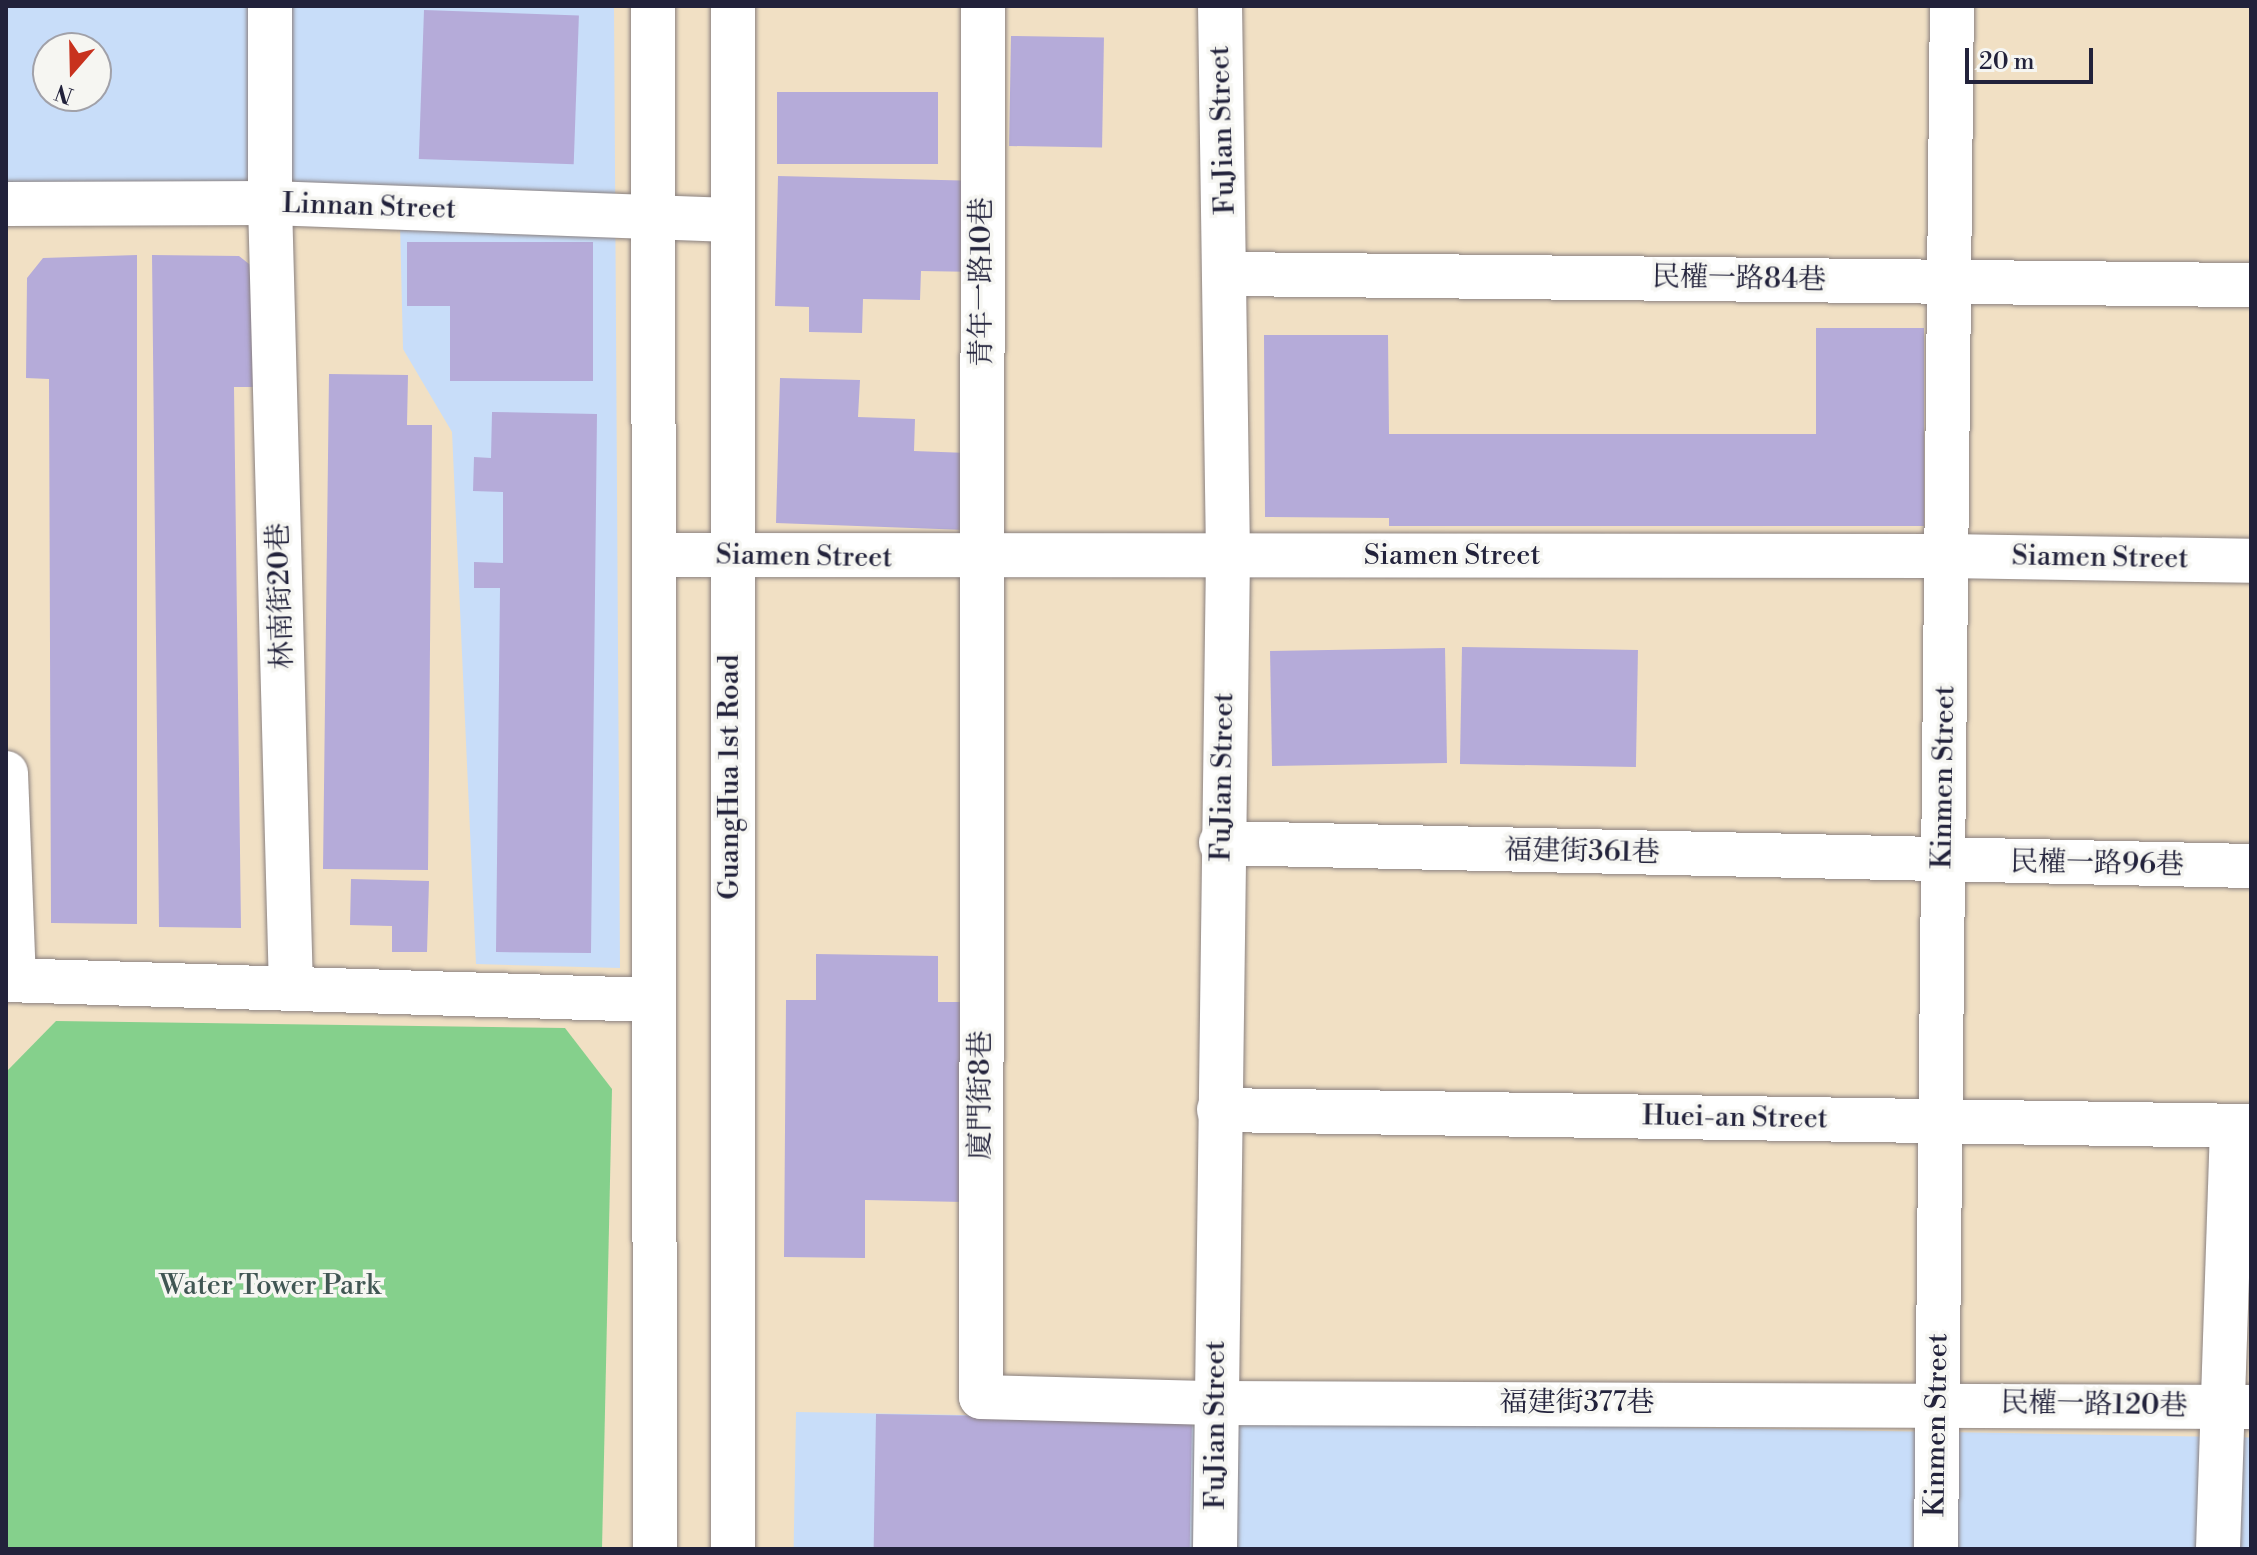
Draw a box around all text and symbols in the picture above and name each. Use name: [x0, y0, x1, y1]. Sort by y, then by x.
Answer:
north arrow: [32, 32, 112, 112]
scale bar: [1969, 32, 2097, 82]
street label: FuJian Street: [1203, 45, 1243, 215]
text: 20 m: [1979, 47, 2035, 77]
text: N: [52, 77, 77, 109]
street label: Linnan Street: [282, 187, 456, 227]
street label: 青年一路10巷: [965, 197, 999, 367]
street label: 民權一路84巷: [1652, 261, 1826, 297]
street label: 林南街20巷: [262, 522, 300, 670]
street label: Siamen Street: [715, 539, 893, 575]
street label: Siamen Street: [1364, 539, 1540, 573]
street label: Siamen Street: [2011, 540, 2189, 576]
street label: GuangHua 1st Road: [713, 654, 747, 900]
street label: Kinmen Street: [1926, 685, 1962, 869]
street label: FuJian Street: [1205, 692, 1241, 862]
street label: 福建街361巷: [1504, 834, 1660, 870]
street label: 民權一路96巷: [2010, 846, 2184, 882]
street label: 廈門街8巷: [964, 1030, 998, 1160]
street label: Huei-an Street: [1642, 1100, 1828, 1136]
park label: Water Tower Park: [159, 1269, 381, 1303]
street label: Kinmen Street: [1919, 1333, 1955, 1517]
street label: FuJian Street: [1199, 1341, 1233, 1509]
street label: 福建街377巷: [1499, 1386, 1655, 1420]
street label: 民權一路120巷: [2000, 1387, 2188, 1423]

